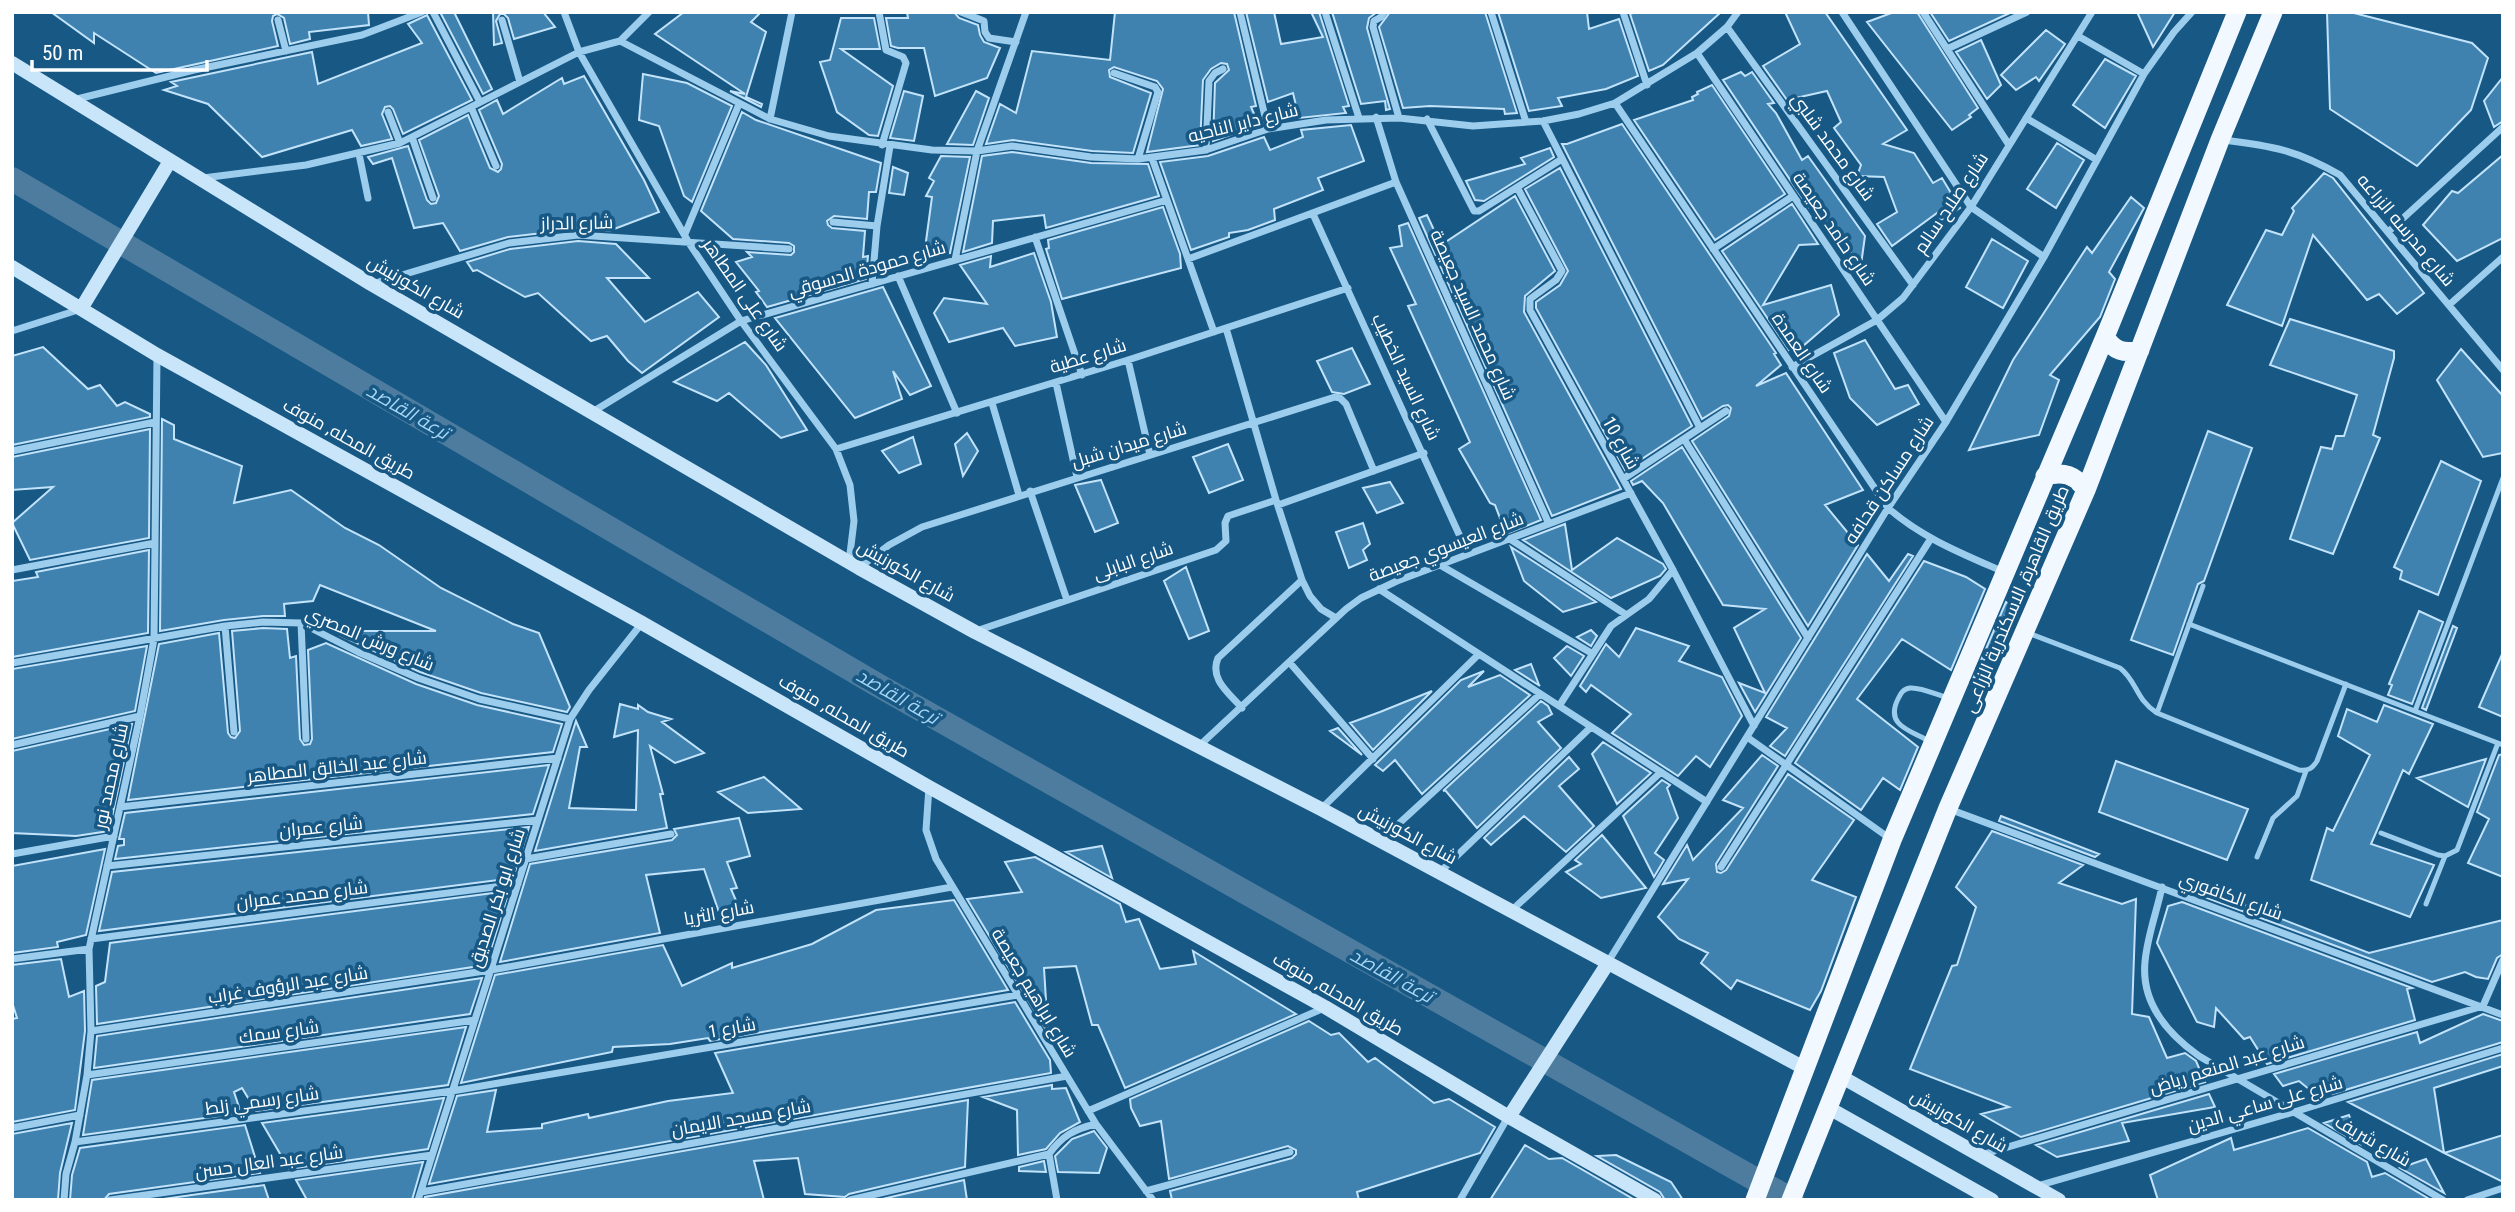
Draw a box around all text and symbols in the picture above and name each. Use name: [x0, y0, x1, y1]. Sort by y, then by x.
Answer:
scale bar: [32, 28, 206, 72]
text: 50 m: [42, 41, 83, 65]
street label: شارع محمد شلبي: [1784, 89, 1879, 207]
street label: شارع داير الناحيه: [1186, 99, 1301, 148]
street label: شارع صلاح سالم: [1909, 148, 1994, 258]
street label: شارع حامد جعيصة: [1787, 168, 1880, 290]
street label: شارع مدرسه الزراعه: [2352, 169, 2459, 291]
street label: شارع الدراز: [539, 211, 614, 236]
street label: شارع محمد السيد جعيصة: [1425, 226, 1520, 404]
street label: شارع على المطاهر: [696, 233, 792, 356]
street label: شارع حمودة الدسوقي: [786, 236, 949, 305]
street label: شارع الكورنيش: [363, 250, 468, 324]
street label: شارع العمدة: [1766, 308, 1837, 398]
street label: شارع السيد الخطيب: [1366, 310, 1445, 444]
street label: شارع عطية: [1047, 334, 1129, 379]
water label: ترعة القاصد: [363, 379, 456, 446]
street label: طريق المحله, منوف: [279, 394, 419, 485]
street label: شارع مساكن قحافه: [1840, 412, 1939, 548]
street label: شارع 10: [1597, 413, 1644, 474]
street label: شارع ميدان شبل: [1069, 417, 1190, 474]
street label: طريق القاهرة, الاسكندرية الزراعى: [1958, 482, 2075, 716]
street label: شارع العيسوي جعيصة: [1365, 507, 1528, 589]
street label: شارع الكورنيش: [853, 535, 959, 608]
street label: شارع البابلى: [1090, 537, 1176, 586]
street label: شارع ورش المصري: [301, 602, 438, 679]
water label: ترعة القاصد: [853, 664, 946, 731]
street label: طريق المحله, منوف: [774, 670, 913, 763]
street label: شارع محمد نور: [89, 721, 134, 832]
street label: شارع عبد الخالق المطاهر: [245, 747, 428, 788]
street label: شارع الكورنيش: [1355, 799, 1461, 870]
street label: شارع عمران: [278, 812, 364, 843]
street label: شارع ابو بكر الصديق: [464, 826, 531, 971]
street label: شارع الكافوري: [2175, 867, 2286, 928]
street label: شارع محمد عمران: [235, 876, 369, 915]
street label: شارع الثريا: [682, 896, 756, 931]
street label: شارع ابراهيم جعيصة: [986, 924, 1081, 1062]
water label: ترعة القاصد: [1346, 943, 1441, 1009]
street label: طريق المحله, منوف: [1268, 948, 1407, 1041]
street label: شارع عبد الرؤوف غراب: [207, 962, 370, 1009]
street label: شارع 1: [707, 1013, 758, 1044]
street label: شارع سمك: [237, 1015, 321, 1050]
street label: شارع عبد المنعم رياض: [2147, 1031, 2308, 1100]
street label: شارع على ساعي الدين: [2185, 1071, 2346, 1140]
street label: شارع رسمي زلط: [204, 1082, 321, 1123]
street label: شارع الكورنيش: [1906, 1084, 2011, 1158]
street label: شارع مسجد الايمان: [669, 1095, 813, 1142]
street label: شارع شريف: [2331, 1110, 2415, 1172]
street label: شارع عبد العال حسن: [194, 1141, 344, 1184]

